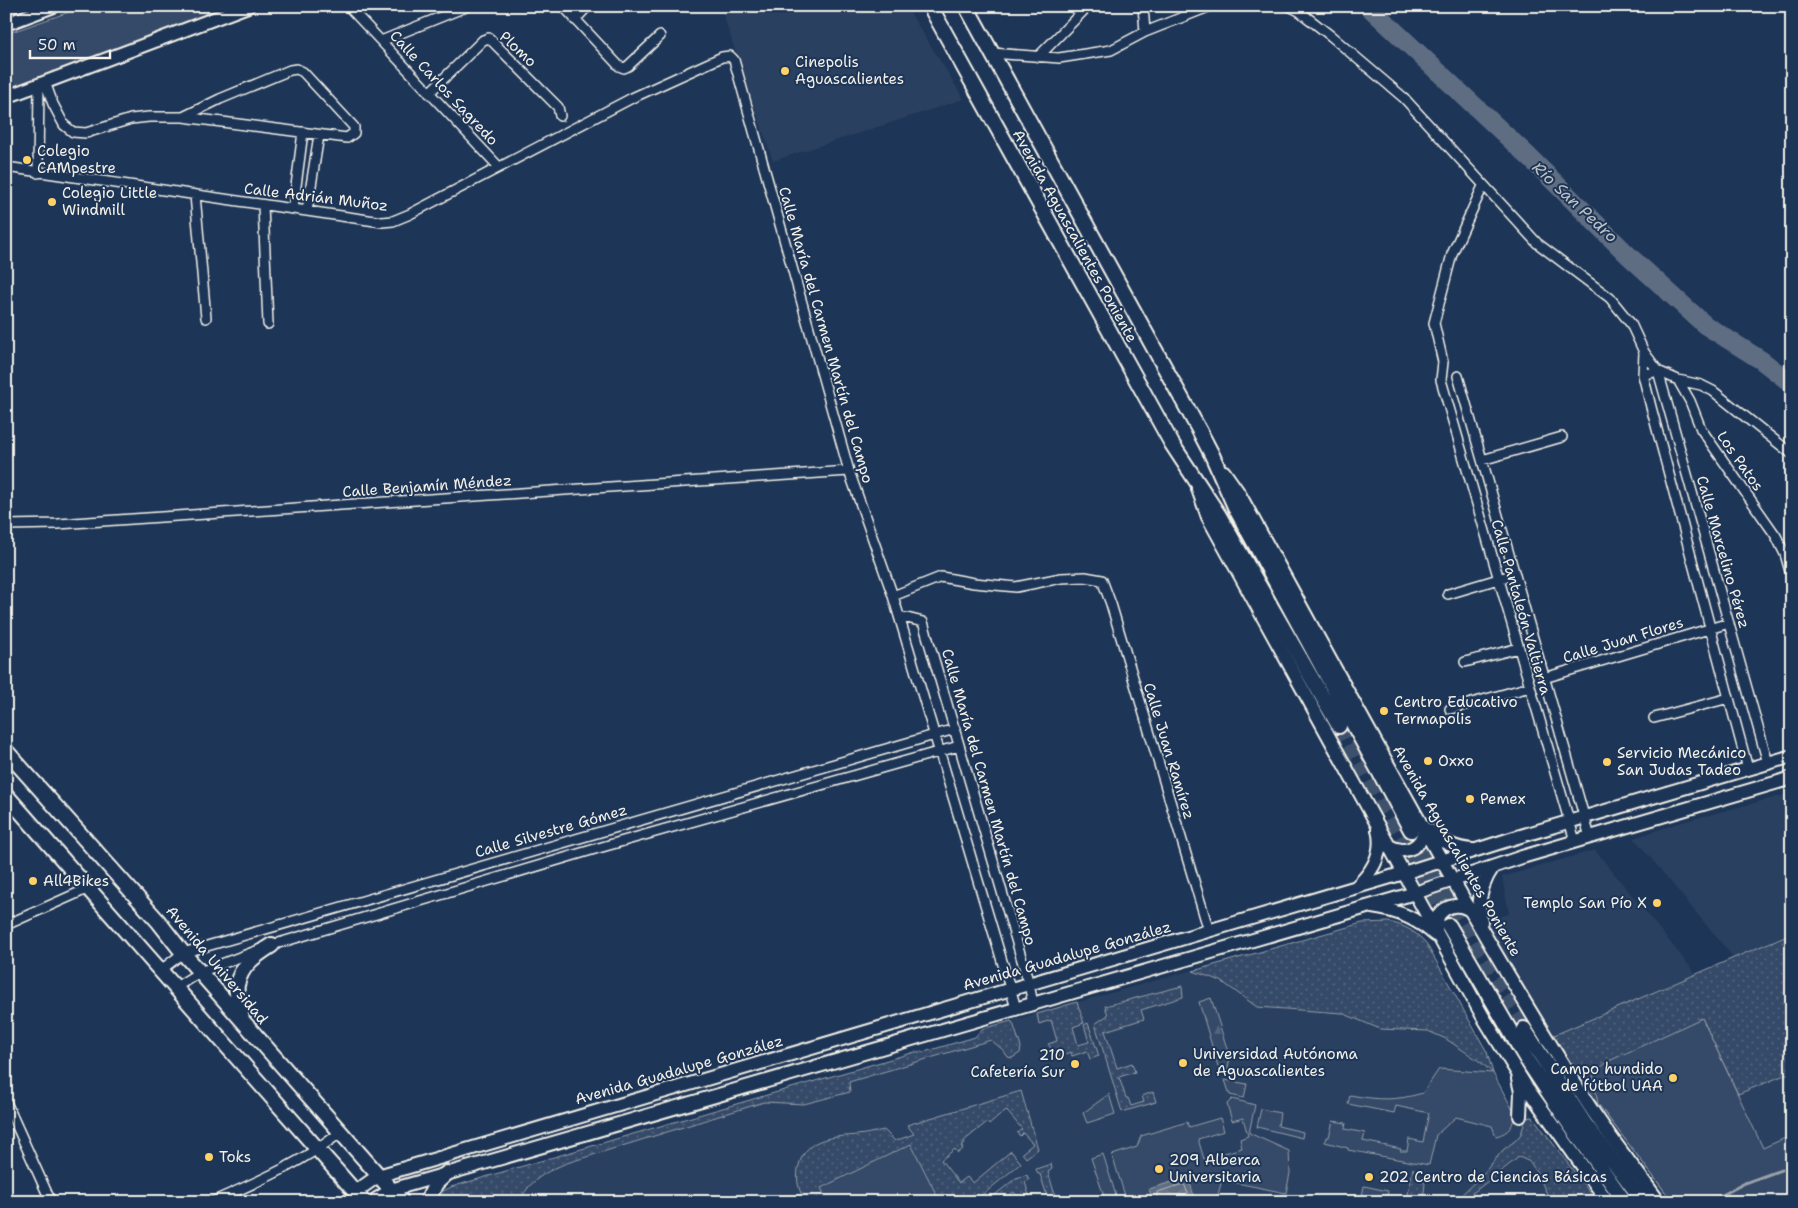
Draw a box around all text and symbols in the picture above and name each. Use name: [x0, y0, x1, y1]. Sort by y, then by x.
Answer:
street label: Calle Carlos Sagredo: [385, 26, 503, 150]
street label: Plomo: [495, 27, 541, 71]
scale bar: [30, 28, 110, 60]
text: 50 m: [38, 35, 76, 55]
place label: Cinepolis Aguascalientes: [795, 52, 904, 89]
marker: Cinepolis Aguascalientes: [779, 65, 791, 77]
street label: Avenida Aguascalientes Poniente: [1008, 126, 1142, 346]
place label: Colegio CAMpestre: [37, 141, 116, 178]
marker: Colegio CAMpestre: [21, 154, 33, 166]
water label: Río San Pedro: [1528, 157, 1622, 247]
street label: Calle Adrián Muñoz: [243, 178, 389, 216]
place label: Colegio Little Windmill: [62, 183, 157, 220]
street label: Calle María del Carmen Martín del Campo: [774, 184, 878, 486]
marker: Colegio Little Windmill: [46, 196, 58, 208]
street label: Los Patos: [1712, 427, 1768, 495]
street label: Calle Benjamín Méndez: [342, 470, 512, 502]
street label: Calle Marcelino Pérez: [1692, 473, 1754, 631]
street label: Calle Pantaleón Valtierra: [1486, 517, 1556, 698]
street label: Calle Juan Flores: [1560, 612, 1686, 668]
street label: Calle María del Carmen Martín del Campo: [937, 646, 1041, 948]
street label: Calle Juan Ramírez: [1139, 680, 1199, 822]
place label: Centro Educativo Termapolis: [1394, 692, 1518, 729]
marker: Centro Educativo Termapolis: [1378, 705, 1390, 717]
street label: Avenida Aguascalientes Poniente: [1388, 742, 1526, 960]
place label: Servicio Mecánico San Judas Tadeo: [1617, 743, 1746, 780]
place label: Oxxo: [1438, 751, 1474, 771]
marker: Oxxo: [1422, 755, 1434, 767]
marker: Servicio Mecánico San Judas Tadeo: [1601, 756, 1613, 768]
place label: Pemex: [1480, 789, 1526, 809]
marker: Pemex: [1464, 793, 1476, 805]
street label: Calle Silvestre Gómez: [473, 800, 629, 862]
place label: All4Bikes: [43, 871, 109, 891]
marker: All4Bikes: [27, 875, 39, 887]
place label: Templo San Pío X: [1523, 893, 1647, 913]
marker: Templo San Pío X: [1651, 897, 1663, 909]
street label: Avenida Universidad: [162, 902, 273, 1029]
street label: Avenida Guadalupe González: [961, 917, 1173, 995]
street label: Avenida Guadalupe González: [573, 1031, 785, 1109]
place label: Universidad Autónoma de Aguascalientes: [1193, 1044, 1359, 1081]
place label: 210 Cafetería Sur: [971, 1045, 1065, 1082]
marker: Universidad Autónoma de Aguascalientes: [1177, 1057, 1189, 1069]
marker: 210 Cafetería Sur: [1069, 1058, 1081, 1070]
place label: Campo hundido de fútbol UAA: [1550, 1059, 1663, 1096]
marker: Campo hundido de fútbol UAA: [1667, 1072, 1679, 1084]
place label: Toks: [219, 1147, 251, 1167]
place label: 209 Alberca Universitaria: [1169, 1150, 1262, 1187]
marker: Toks: [203, 1151, 215, 1163]
marker: 209 Alberca Universitaria: [1153, 1163, 1165, 1175]
place label: 202 Centro de Ciencias Básicas: [1379, 1167, 1607, 1187]
marker: 202 Centro de Ciencias Básicas: [1363, 1171, 1375, 1183]

